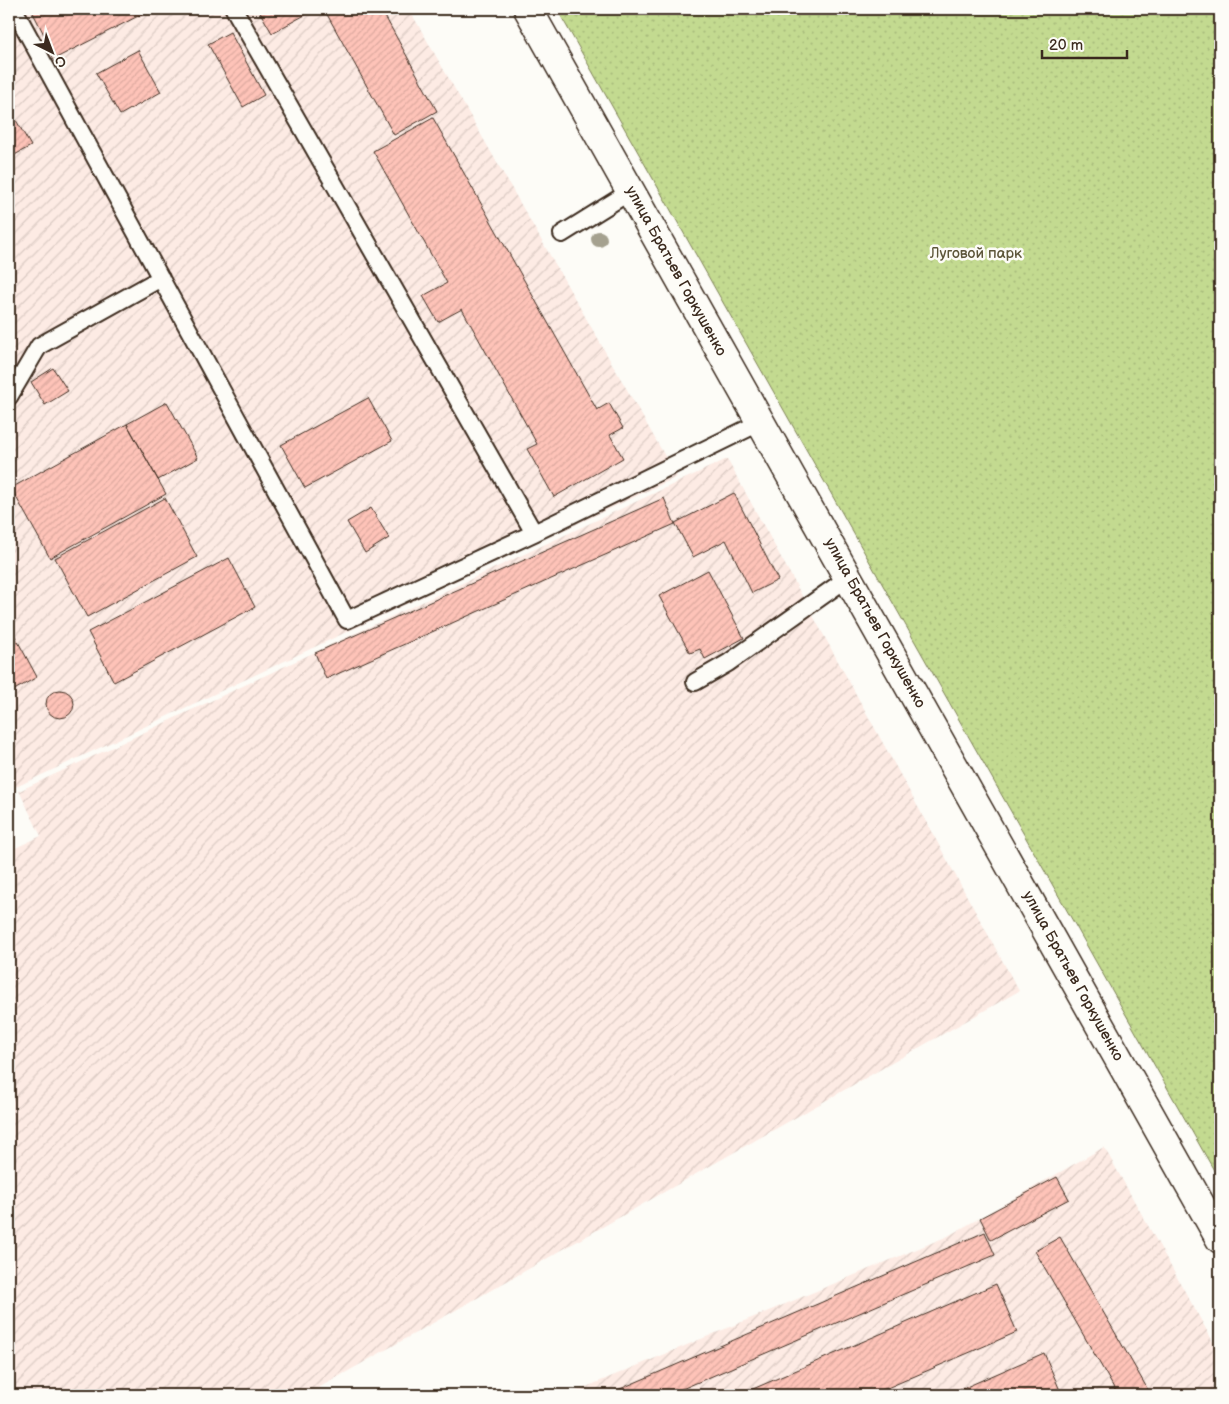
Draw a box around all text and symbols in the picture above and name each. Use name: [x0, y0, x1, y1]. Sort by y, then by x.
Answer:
north arrow: [28, 28, 78, 78]
scale bar: [1042, 28, 1126, 60]
text: 20 m: [1049, 36, 1083, 55]
text: С: [51, 52, 70, 71]
street label: улица Братьев Горкушенко: [621, 183, 731, 359]
park label: Луговой парк: [929, 244, 1022, 263]
street label: улица Братьев Горкушенко: [820, 535, 930, 711]
street label: улица Братьев Горкушенко: [1018, 888, 1128, 1064]

